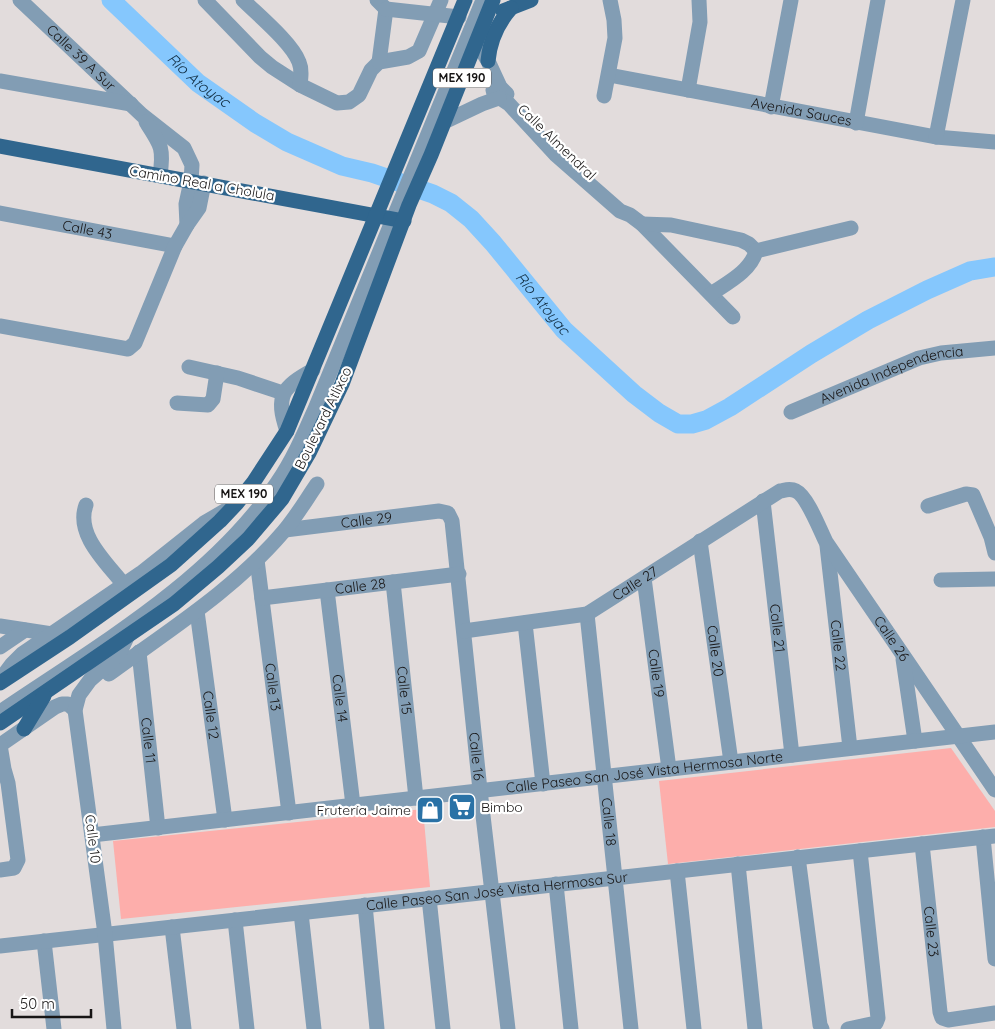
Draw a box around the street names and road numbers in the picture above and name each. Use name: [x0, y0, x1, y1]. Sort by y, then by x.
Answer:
street label: Calle 39 A Sur: [43, 21, 120, 95]
road number: MEX 190: [433, 68, 491, 88]
street label: Avenida Sauces: [750, 93, 853, 130]
street label: Calle Almendral: [514, 100, 600, 184]
street label: Camino Real a Cholula: [128, 161, 276, 205]
street label: Calle 43: [61, 216, 114, 243]
street label: Avenida Independencia: [817, 342, 964, 408]
street label: Boulevard Atlixco: [290, 364, 356, 472]
road number: MEX 190: [215, 484, 273, 504]
street label: Calle 29: [340, 508, 393, 532]
street label: Calle 27: [609, 562, 661, 605]
street label: Calle 28: [334, 574, 387, 598]
street label: Calle 21: [766, 603, 789, 653]
street label: Calle 26: [870, 612, 914, 665]
street label: Calle 22: [826, 619, 850, 672]
street label: Calle 20: [703, 624, 728, 678]
street label: Calle 19: [644, 648, 669, 699]
street label: Calle 13: [261, 662, 285, 712]
street label: Calle 15: [393, 665, 416, 715]
street label: Calle 14: [328, 673, 352, 723]
street label: Calle 12: [199, 690, 223, 741]
street label: Calle 11: [137, 717, 160, 764]
street label: Calle 16: [465, 731, 488, 782]
street label: Calle Paseo San José Vista Hermosa Norte: [505, 747, 784, 797]
street label: Calle 18: [598, 797, 621, 847]
street label: Calle 10: [81, 814, 105, 864]
street label: Calle Paseo San José Vista Hermosa Sur: [365, 868, 629, 914]
street label: Calle 23: [920, 905, 943, 958]

